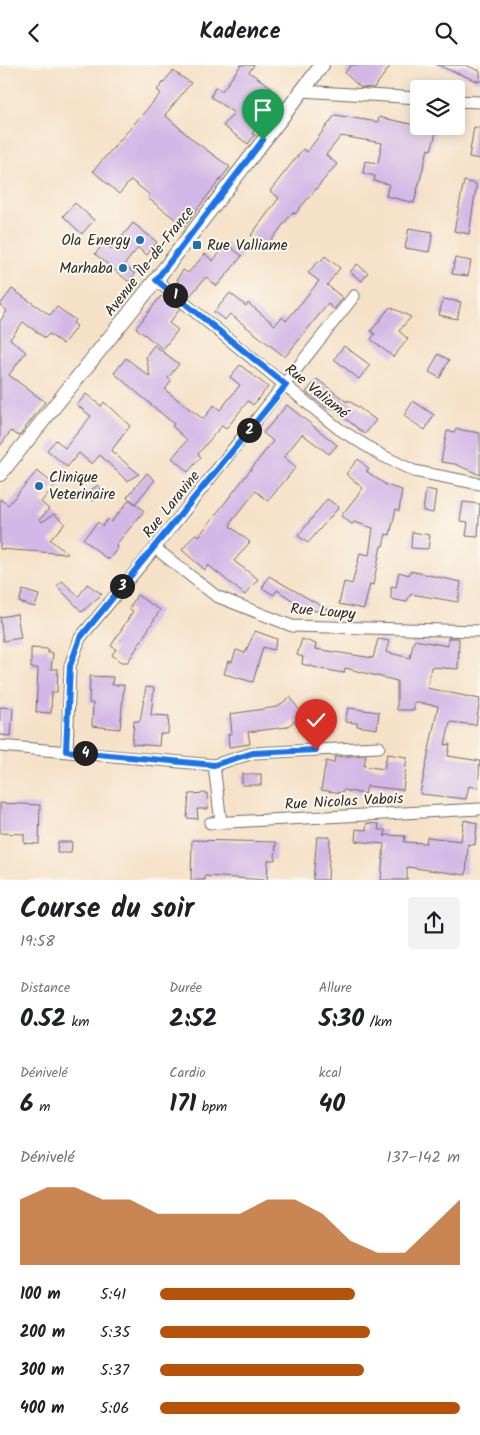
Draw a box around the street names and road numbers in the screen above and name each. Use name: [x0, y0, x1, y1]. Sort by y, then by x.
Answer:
street label: Avenue Île-de-France: [99, 201, 201, 322]
street label: Rue Valiamé: [279, 358, 355, 426]
street label: Rue Laravine: [137, 466, 207, 544]
street label: Rue Loupy: [289, 597, 357, 627]
street label: Rue Nicolas Vabois: [284, 787, 405, 817]

